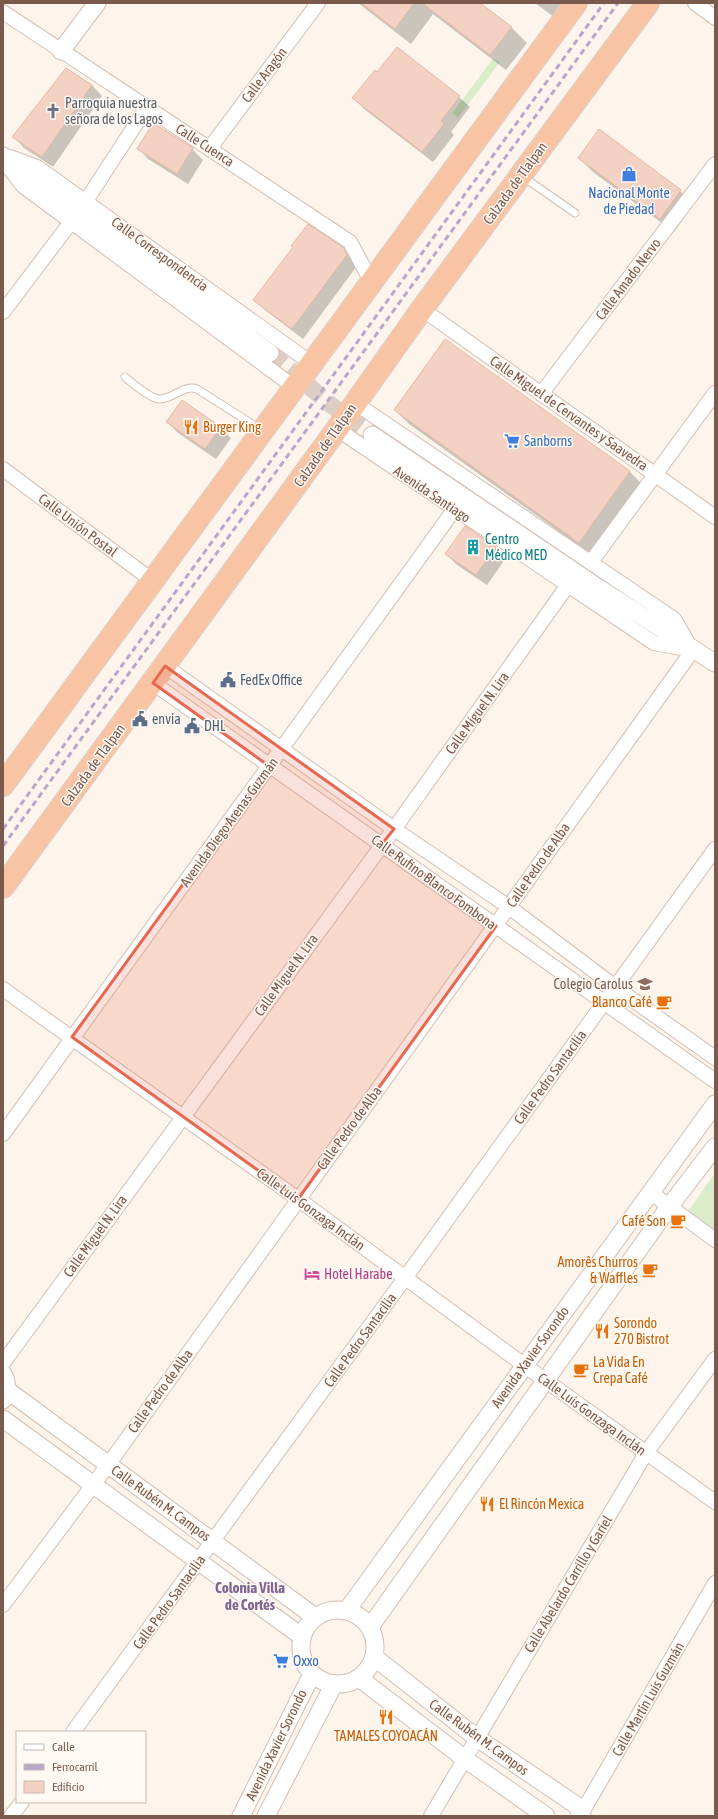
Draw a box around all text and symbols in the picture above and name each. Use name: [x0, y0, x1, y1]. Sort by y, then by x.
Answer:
street label: Calle Aragón: [238, 44, 290, 106]
place label: Parroquia nuestra señora de los Lagos: [65, 95, 163, 127]
church icon: Parroquia nuestra señora de los Lagos: [44, 102, 62, 120]
street label: Calle Cuenca: [173, 120, 237, 170]
street label: Calzada de Tlalpan: [480, 139, 550, 227]
shop icon: Nacional Monte de Piedad: [620, 165, 638, 183]
place label: Nacional Monte de Piedad: [588, 185, 670, 217]
street label: Calle Correspondencia: [109, 214, 211, 294]
street label: Calle Amado Nervo: [592, 235, 664, 323]
street label: Calle Miguel de Cervantes y Saavedra: [487, 352, 651, 474]
street label: Calzada de Tlalpan: [290, 400, 360, 490]
restaurant icon: Burger King: [182, 418, 200, 436]
place label: Burger King: [203, 419, 261, 435]
supermarket icon: Sanborns: [503, 432, 521, 450]
place label: Sanborns: [524, 433, 572, 449]
street label: Avenida Santiago: [391, 462, 473, 526]
street label: Calle Unión Postal: [35, 490, 121, 560]
place label: Centro Médico MED: [485, 531, 548, 563]
building icon: Centro Médico MED: [464, 538, 482, 556]
street label: Calle Miguel N. Lira: [442, 669, 512, 757]
public building icon: FedEx Office: [219, 671, 237, 689]
place label: FedEx Office: [240, 672, 302, 688]
public building icon: envía: [131, 710, 149, 728]
place label: envía: [152, 711, 181, 727]
public building icon: DHL: [183, 717, 201, 735]
place label: DHL: [204, 718, 226, 734]
street label: Calzada de Tlalpan: [58, 721, 128, 809]
street label: Avenida Diego Arenas Guzmán: [177, 754, 281, 890]
street label: Calle Pedro de Alba: [503, 820, 573, 910]
street label: Calle Rufino Blanco Fombona: [368, 831, 500, 933]
street label: Calle Miguel N. Lira: [251, 931, 321, 1019]
school or university icon: Colegio Carolus: [636, 975, 654, 993]
place label: Colegio Carolus: [554, 976, 633, 992]
cafe icon: Blanco Café: [655, 993, 673, 1011]
place label: Blanco Café: [592, 994, 652, 1010]
street label: Calle Pedro Santacilia: [511, 1027, 589, 1127]
street label: Calle Pedro de Alba: [313, 1083, 385, 1173]
street label: Calle Luis Gonzaga Inclán: [254, 1164, 368, 1254]
street label: Calle Miguel N. Lira: [60, 1192, 130, 1280]
cafe icon: Café Son: [669, 1212, 687, 1230]
place label: Café Son: [622, 1213, 666, 1229]
place label: Amorês Churros & Waffles: [558, 1254, 638, 1286]
cafe icon: Amorês Churros & Waffles: [641, 1261, 659, 1279]
hotel icon: Hotel Harabe: [303, 1265, 321, 1283]
place label: Hotel Harabe: [324, 1266, 393, 1282]
street label: Calle Pedro Santacilia: [321, 1290, 399, 1390]
street label: Avenida Xavier Sorondo: [488, 1303, 572, 1411]
place label: Sorondo 270 Bistrot: [614, 1315, 669, 1347]
restaurant icon: Sorondo 270 Bistrot: [593, 1322, 611, 1340]
street label: Calle Pedro de Alba: [124, 1346, 196, 1436]
place label: La Vida En Crepa Café: [593, 1354, 648, 1386]
cafe icon: La Vida En Crepa Café: [572, 1361, 590, 1379]
street label: Calle Luis Gonzaga Inclán: [535, 1369, 649, 1459]
street label: Calle Rubén M. Campos: [108, 1462, 214, 1544]
restaurant icon: El Rincón Mexica: [478, 1495, 496, 1513]
place label: El Rincón Mexica: [499, 1496, 584, 1512]
street label: Calle Abelardo Carrillo y Gariel: [521, 1512, 615, 1655]
street label: Calle Pedro Santacilia: [130, 1552, 208, 1652]
district label: Colonia Villa de Cortés: [215, 1579, 285, 1613]
street label: Calle Martín Luis Guzmán: [609, 1639, 687, 1759]
supermarket icon: Oxxo: [272, 1652, 290, 1670]
place label: Oxxo: [293, 1653, 319, 1669]
street label: Avenida Xavier Sorondo: [242, 1687, 310, 1803]
street label: Calle Rubén M. Campos: [426, 1696, 532, 1778]
restaurant icon: TAMALES COYOACÁN: [377, 1708, 395, 1726]
place label: TAMALES COYOACÁN: [334, 1728, 438, 1744]
legend: [16, 1731, 146, 1803]
text: Calle: [52, 1740, 75, 1754]
text: Ferrocarril: [52, 1760, 99, 1774]
text: Edificio: [52, 1780, 85, 1794]

